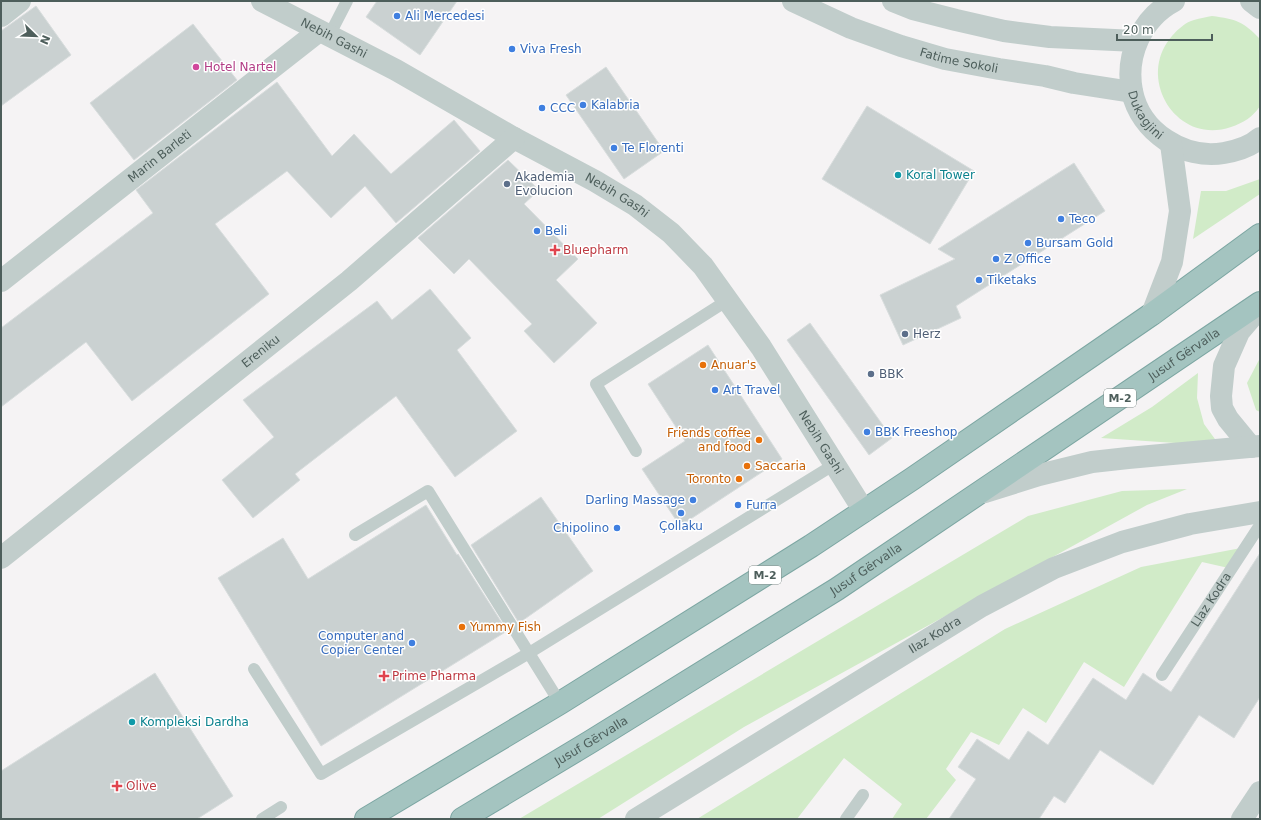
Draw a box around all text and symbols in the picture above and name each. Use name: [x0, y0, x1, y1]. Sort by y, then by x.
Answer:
place label: Ali Mercedesi: [405, 9, 485, 23]
marker: Ali Mercedesi: [392, 11, 402, 21]
street label: Nebih Gashi: [299, 15, 370, 61]
north arrow: [16, 16, 56, 56]
scale bar: [1117, 16, 1212, 42]
text: 20 m: [1123, 23, 1154, 37]
text: N: [37, 33, 53, 46]
place label: Viva Fresh: [520, 42, 582, 56]
marker: Viva Fresh: [507, 44, 517, 54]
street label: Fatime Sokoli: [918, 45, 999, 76]
place label: Hotel Nartel: [204, 60, 276, 74]
marker: Hotel Nartel: [191, 62, 201, 72]
street label: Dukagjini: [1125, 89, 1166, 142]
place label: Kalabria: [591, 98, 640, 112]
marker: Kalabria: [578, 100, 588, 110]
place label: CCC: [550, 101, 575, 115]
marker: CCC: [537, 103, 547, 113]
street label: Marin Barleti: [125, 127, 194, 185]
place label: Te Florenti: [621, 141, 684, 155]
marker: Te Florenti: [609, 143, 619, 153]
place label: Koral Tower: [906, 168, 975, 182]
place label: Akademia Evolucion: [515, 170, 575, 198]
street label: Nebih Gashi: [583, 170, 652, 220]
marker: Koral Tower: [893, 170, 903, 180]
marker: Akademia Evolucion: [502, 179, 512, 189]
place label: Teco: [1068, 212, 1096, 226]
marker: Teco: [1056, 214, 1066, 224]
place label: Beli: [545, 224, 567, 238]
marker: Beli: [532, 226, 542, 236]
place label: Bursam Gold: [1036, 236, 1113, 250]
marker: Bursam Gold: [1023, 238, 1033, 248]
place label: Bluepharm: [563, 243, 629, 257]
marker: Bluepharm: [550, 245, 560, 255]
place label: Z Office: [1004, 252, 1051, 266]
marker: Z Office: [991, 254, 1001, 264]
place label: Tiketaks: [986, 273, 1036, 287]
marker: Tiketaks: [974, 275, 984, 285]
street label: Jusuf Gërvalla: [1145, 325, 1223, 384]
place label: Herz: [913, 327, 941, 341]
marker: Herz: [900, 329, 910, 339]
street label: Ereniku: [239, 332, 283, 371]
place label: Anuar's: [711, 358, 756, 372]
marker: Anuar's: [698, 360, 708, 370]
place label: BBK: [879, 367, 904, 381]
marker: BBK: [866, 369, 876, 379]
place label: Art Travel: [723, 383, 780, 397]
marker: Art Travel: [710, 385, 720, 395]
road number: M-2: [1104, 389, 1136, 407]
street label: Nebih Gashi: [796, 408, 846, 477]
place label: BBK Freeshop: [875, 425, 957, 439]
place label: Friends coffee and food: [667, 426, 751, 454]
marker: BBK Freeshop: [862, 427, 872, 437]
marker: Friends coffee and food: [754, 435, 764, 445]
place label: Saccaria: [755, 459, 806, 473]
marker: Saccaria: [742, 461, 752, 471]
place label: Toronto: [686, 472, 731, 486]
marker: Toronto: [734, 474, 744, 484]
place label: Darling Massage: [585, 493, 685, 507]
marker: Darling Massage: [688, 495, 698, 505]
place label: Furra: [746, 498, 777, 512]
marker: Furra: [733, 500, 743, 510]
marker: Çollaku: [676, 508, 686, 518]
place label: Çollaku: [659, 519, 703, 533]
place label: Chipolino: [553, 521, 609, 535]
marker: Chipolino: [612, 523, 622, 533]
street label: Jusuf Gërvalla: [827, 540, 904, 599]
road number: M-2: [749, 566, 781, 584]
street label: Llaz Kodra: [1188, 570, 1234, 629]
street label: Ilaz Kodra: [906, 614, 964, 656]
place label: Yummy Fish: [469, 620, 541, 634]
marker: Yummy Fish: [457, 622, 467, 632]
place label: Computer and Copier Center: [318, 629, 404, 657]
marker: Computer and Copier Center: [407, 638, 417, 648]
place label: Prime Pharma: [392, 669, 476, 683]
marker: Prime Pharma: [379, 671, 389, 681]
street label: Jusuf Gërvalla: [551, 713, 630, 769]
place label: Kompleksi Dardha: [140, 715, 249, 729]
marker: Kompleksi Dardha: [127, 717, 137, 727]
place label: Olive: [126, 779, 157, 793]
marker: Olive: [111, 780, 123, 792]

